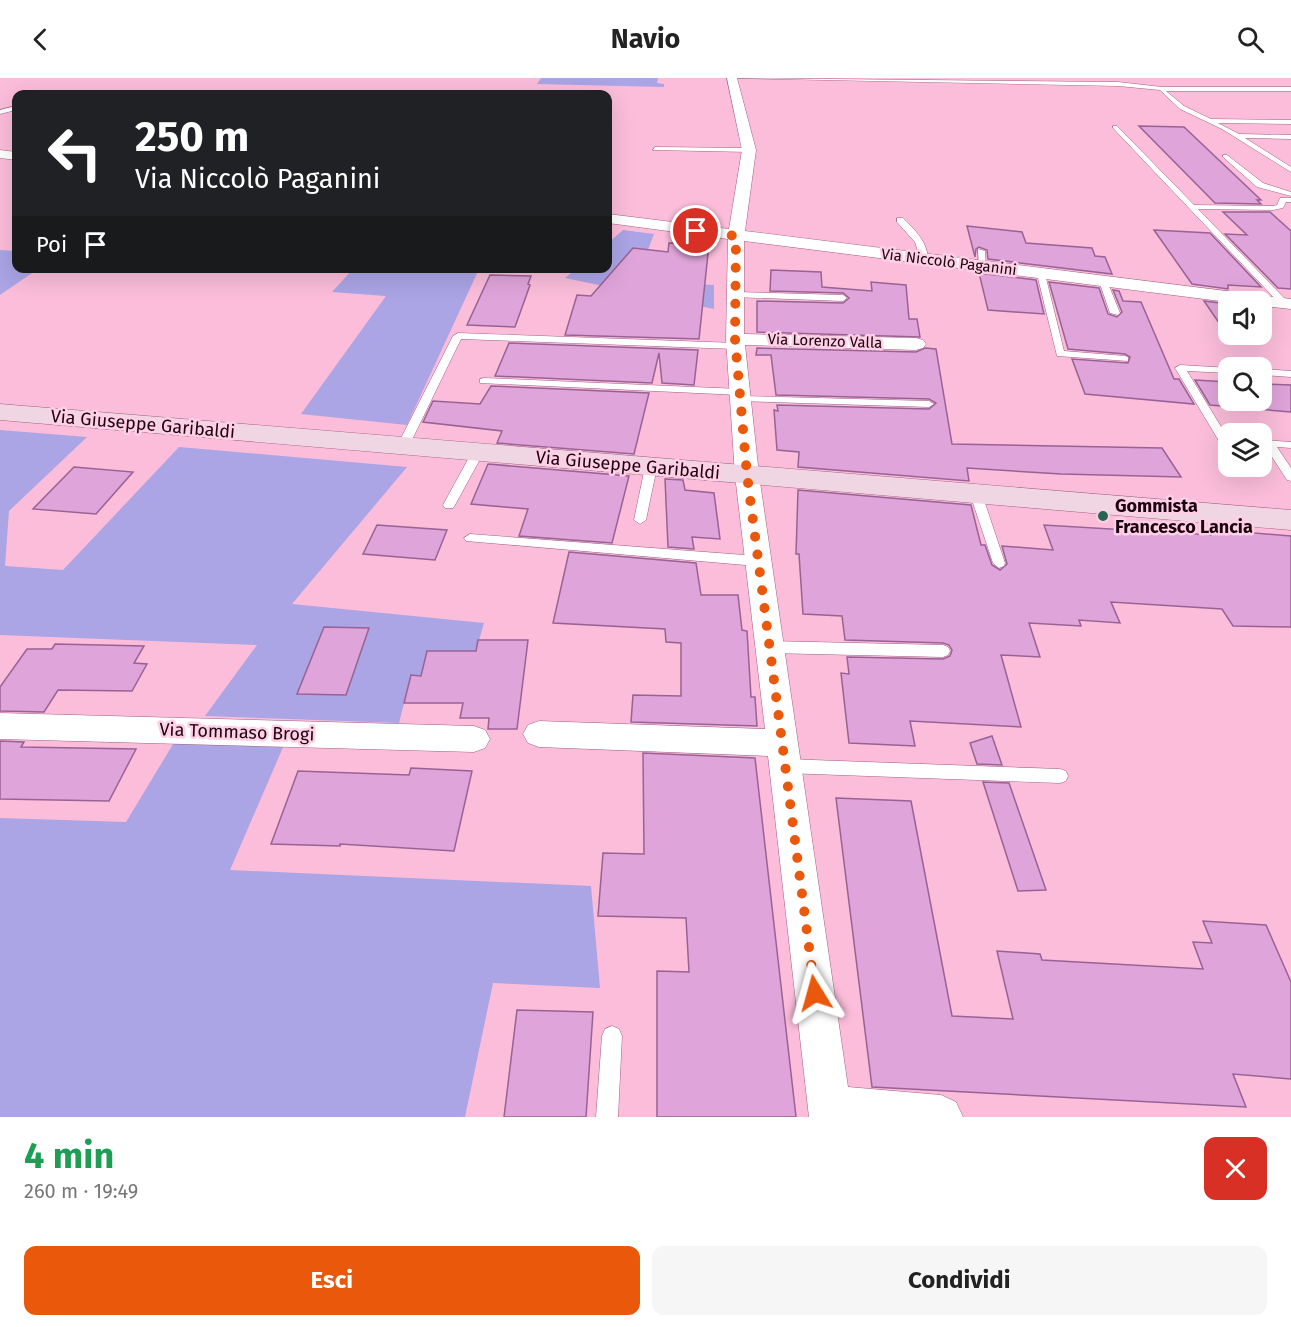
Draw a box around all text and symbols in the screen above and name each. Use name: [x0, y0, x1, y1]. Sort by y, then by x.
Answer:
icon: back: [24, 23, 57, 56]
text: Navio: [611, 23, 680, 55]
icon: search: [1234, 23, 1267, 56]
text: 250 m: [135, 112, 249, 162]
icon: left: [36, 114, 114, 192]
text: Via Niccolò Paganini: [135, 163, 380, 195]
pin: [670, 205, 721, 256]
icon: arrive: [679, 214, 712, 247]
icon: arrive: [79, 228, 112, 261]
text: Poi: [36, 231, 67, 258]
street label: Via Niccolò Paganini: [880, 245, 1018, 279]
map controls: [1218, 291, 1272, 477]
button: sound: [1218, 291, 1272, 345]
street label: Via Lorenzo Valla: [767, 330, 883, 352]
button: search: [1218, 357, 1272, 411]
street label: Via Giuseppe Garibaldi: [50, 405, 236, 443]
button: layers: [1218, 423, 1272, 477]
street label: Via Giuseppe Garibaldi: [535, 446, 721, 484]
place label: Gommista Francesco Lancia: [1115, 495, 1253, 538]
marker: Gommista Francesco Lancia: [1096, 509, 1110, 523]
street label: Via Tommaso Brogi: [159, 718, 315, 746]
position arrow: [783, 961, 847, 1025]
text: 4 min: [24, 1134, 114, 1178]
button: close: [1204, 1137, 1267, 1200]
text: 260 m · 19:49: [24, 1179, 138, 1203]
button: Esci: [24, 1246, 640, 1315]
button: Condividi: [652, 1246, 1267, 1315]

